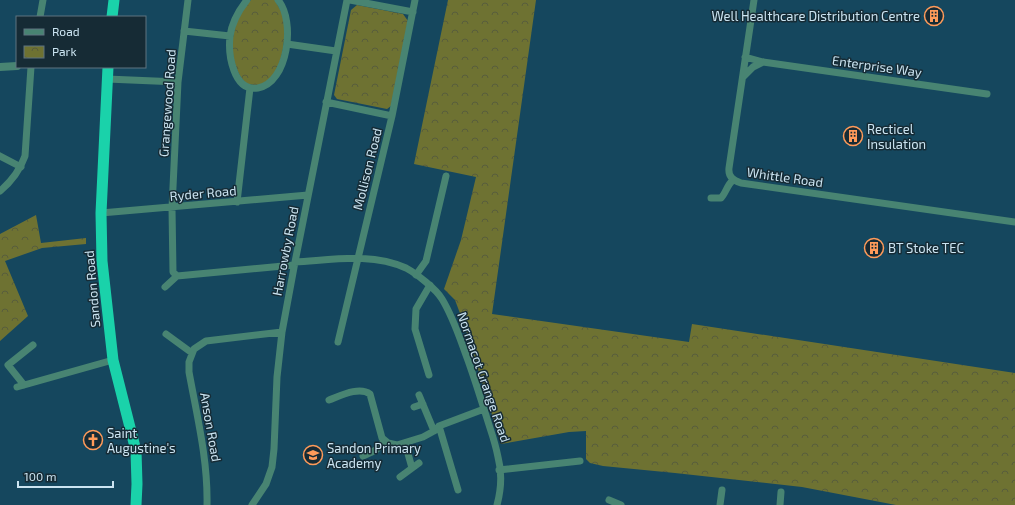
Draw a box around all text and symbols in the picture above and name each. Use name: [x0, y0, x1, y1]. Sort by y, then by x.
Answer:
building icon: Well Healthcare Distribution Centre: [923, 5, 945, 27]
place label: Well Healthcare Distribution Centre: [712, 8, 920, 24]
legend: [16, 16, 146, 68]
text: Road: [52, 24, 80, 38]
text: Park: [52, 44, 77, 58]
street label: Grangewood Road: [155, 49, 179, 157]
street label: Enterprise Way: [831, 52, 923, 80]
place label: Recticel Insulation: [867, 121, 926, 152]
building icon: Recticel Insulation: [842, 125, 864, 147]
street label: Mollison Road: [349, 126, 385, 212]
street label: Whittle Road: [746, 164, 824, 190]
street label: Ryder Road: [169, 182, 237, 204]
street label: Harrowby Road: [268, 205, 302, 297]
building icon: BT Stoke TEC: [863, 237, 885, 259]
place label: BT Stoke TEC: [888, 240, 964, 256]
street label: Sandon Road: [81, 250, 103, 328]
street label: Normacot Grange Road: [454, 310, 514, 444]
street label: Anson Road: [197, 391, 225, 463]
place label: Saint Augustine's: [107, 425, 176, 456]
church icon: Saint Augustine's: [82, 429, 104, 451]
place label: Sandon Primary Academy: [327, 440, 421, 471]
school or university icon: Sandon Primary Academy: [302, 444, 324, 466]
scale bar: [18, 463, 113, 489]
text: 100 m: [24, 469, 56, 483]

